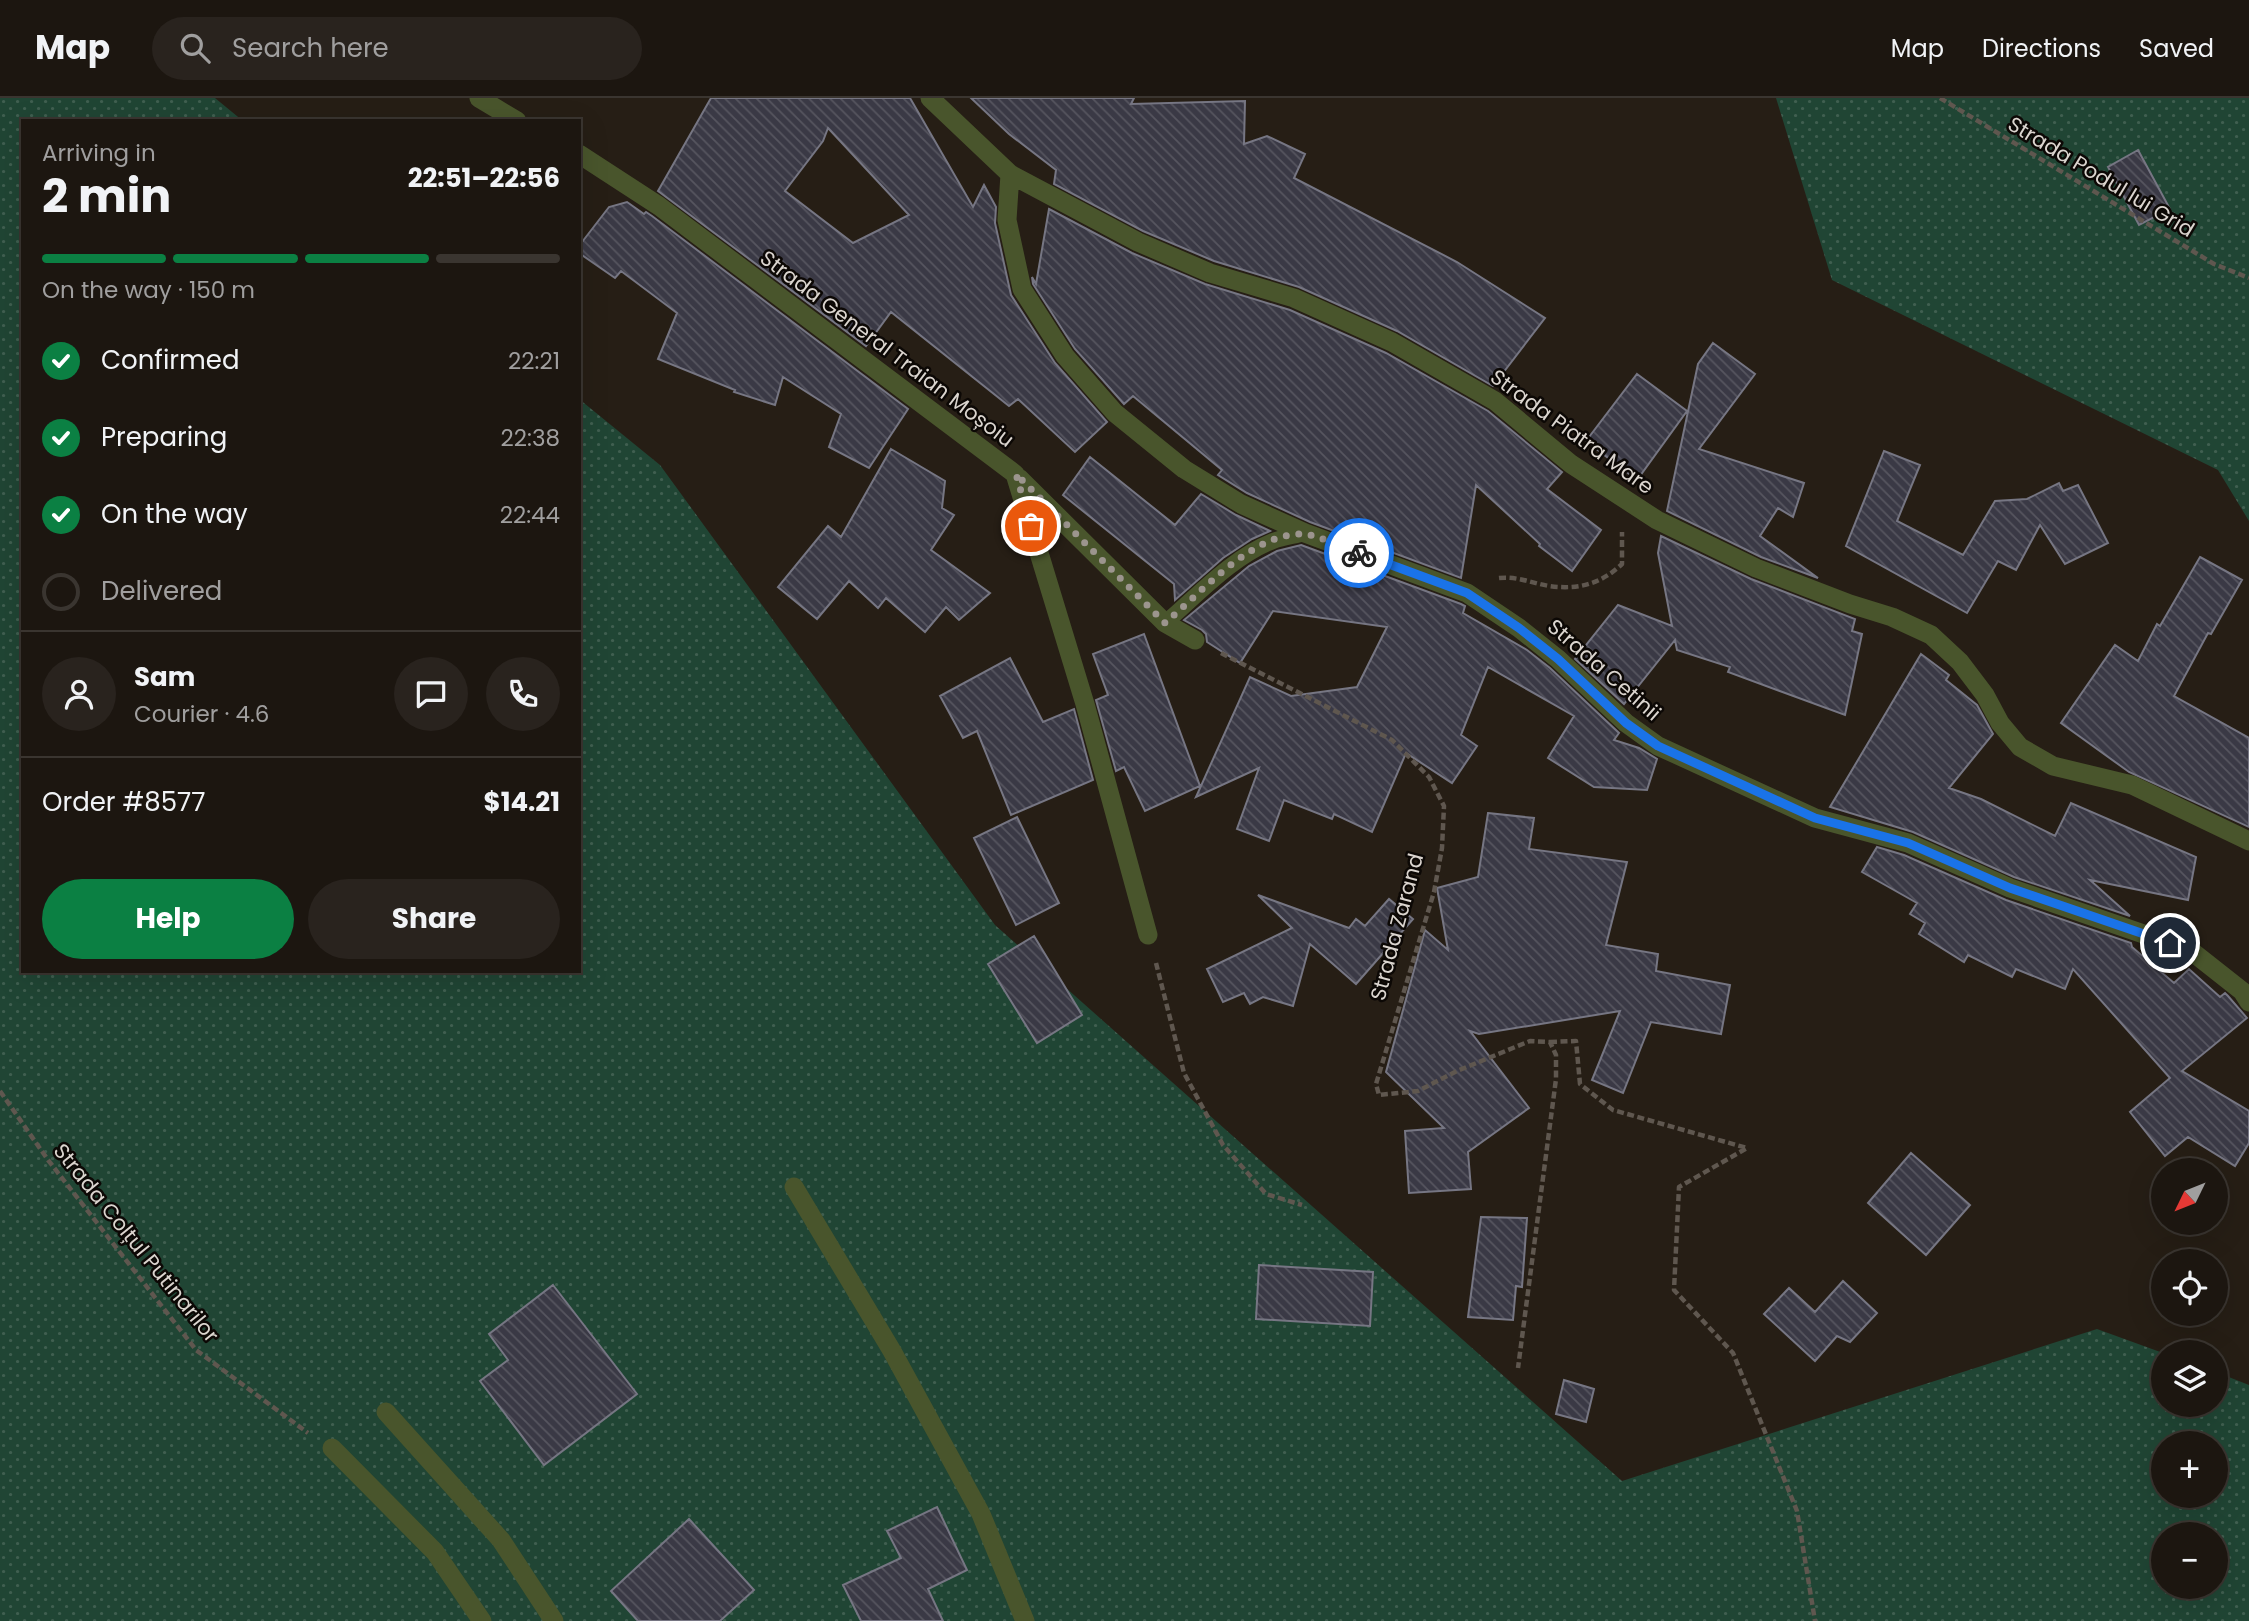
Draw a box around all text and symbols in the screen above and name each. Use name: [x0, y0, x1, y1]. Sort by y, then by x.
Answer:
search box: [152, 17, 642, 80]
text: Map: [35, 24, 110, 71]
icon: search: [176, 29, 214, 67]
text: Search here: [232, 30, 389, 66]
text: Map: [1891, 32, 1944, 65]
text: Directions: [1982, 32, 2101, 65]
text: Saved: [2139, 32, 2214, 65]
street label: Strada Podul lui Grid: [2003, 109, 2200, 244]
text: Arriving in: [42, 137, 156, 169]
text: 22:51–22:56: [408, 160, 560, 196]
text: 2 min: [42, 164, 171, 228]
street label: Strada General Traian Moșoiu: [754, 243, 1020, 454]
text: On the way · 150 m: [42, 274, 255, 306]
icon: check: [42, 342, 80, 380]
text: Confirmed: [101, 342, 239, 378]
text: 22:21: [508, 345, 560, 377]
street label: Strada Piatra Mare: [1485, 362, 1660, 501]
icon: check: [42, 419, 80, 457]
text: Preparing: [101, 419, 227, 455]
text: 22:38: [501, 422, 560, 454]
icon: check: [42, 496, 80, 534]
text: On the way: [101, 496, 248, 532]
pin: [1001, 496, 1061, 556]
text: 22:44: [500, 499, 560, 531]
icon: bag: [1012, 507, 1050, 545]
courier: [1324, 518, 1394, 588]
icon: bike: [1340, 534, 1378, 572]
text: Delivered: [101, 573, 222, 609]
street label: Strada Cetinii: [1541, 612, 1667, 727]
button: person: [42, 657, 116, 731]
button: chat: [394, 657, 468, 731]
button: phone: [486, 657, 560, 731]
text: Sam: [134, 659, 195, 695]
text: Courier · 4.6: [134, 698, 269, 730]
text: Order #8577: [42, 784, 205, 820]
text: $14.21: [484, 784, 560, 820]
street label: Strada Zarand: [1363, 850, 1430, 1004]
button: Help: [42, 879, 294, 959]
button: Share: [308, 879, 560, 959]
pin: [2140, 913, 2200, 973]
icon: home: [2151, 924, 2189, 962]
street label: Strada Colțul Putinarilor: [47, 1137, 226, 1348]
north arrow: [2151, 1158, 2228, 1236]
map controls: [2151, 1158, 2228, 1599]
button: locate: [2151, 1249, 2228, 1326]
button: layers: [2151, 1340, 2228, 1417]
button: +: [2151, 1431, 2228, 1508]
button: −: [2151, 1522, 2228, 1599]

